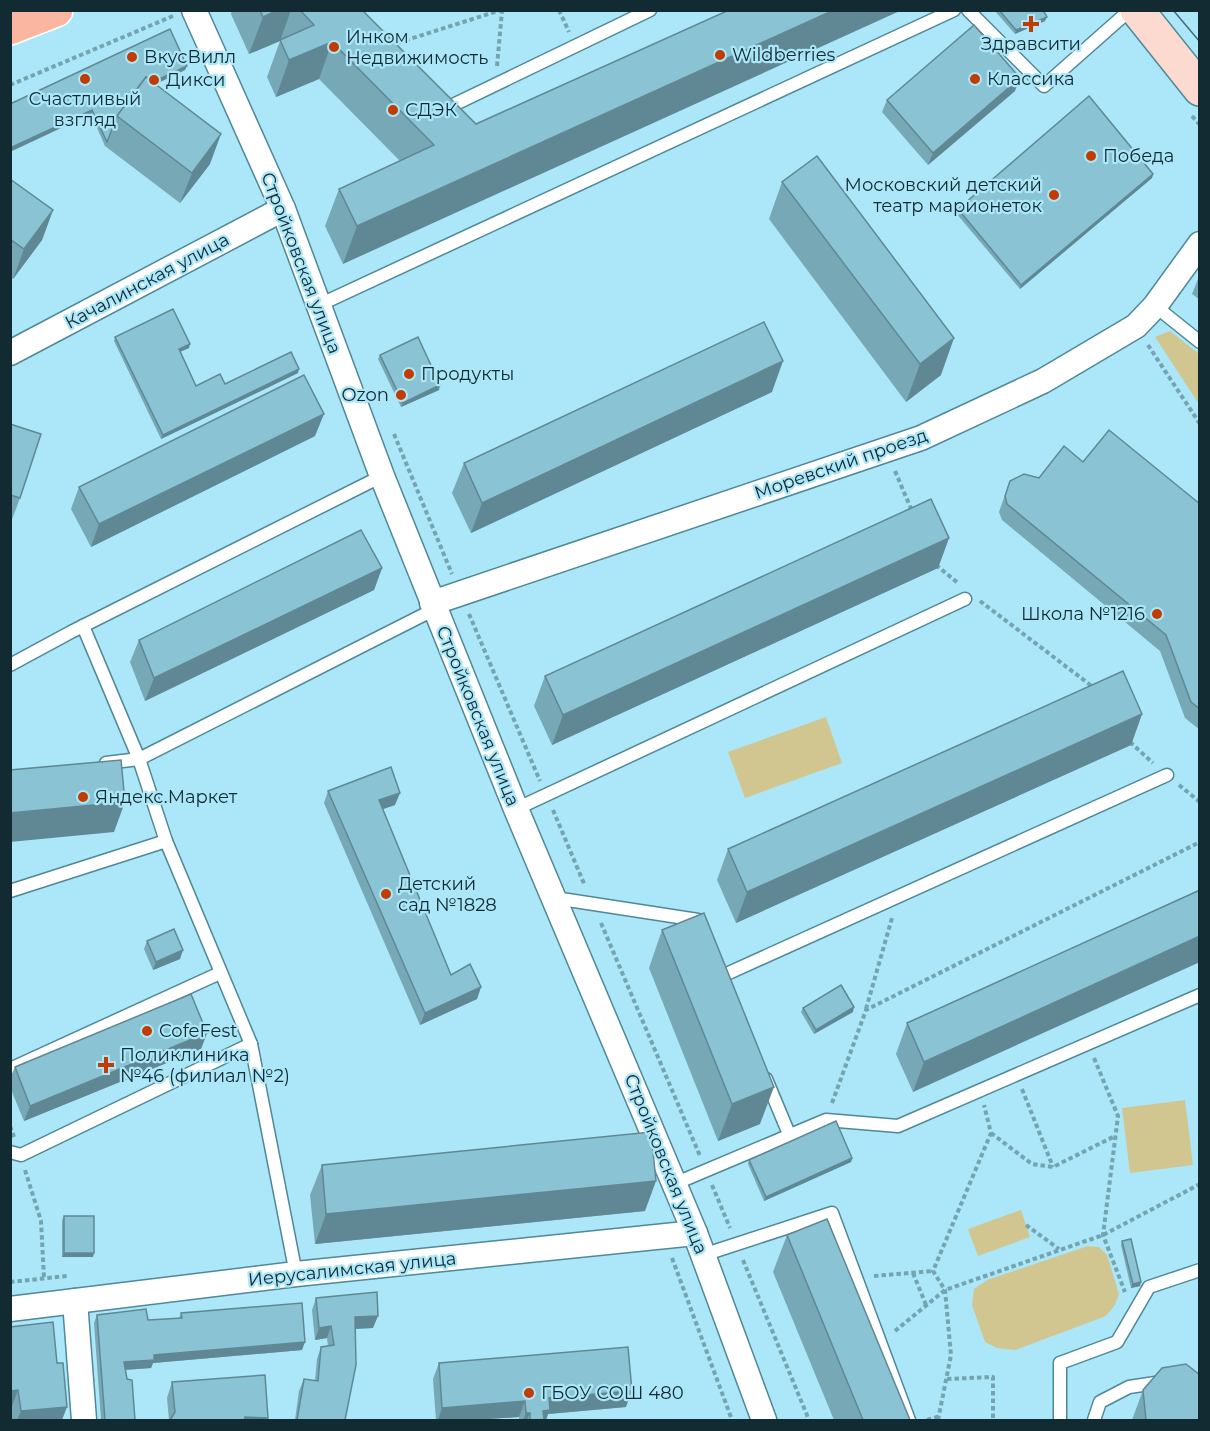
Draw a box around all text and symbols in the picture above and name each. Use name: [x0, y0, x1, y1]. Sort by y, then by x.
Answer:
marker: Здравсити: [1024, 17, 1038, 31]
place label: Инком Недвижимость: [346, 26, 488, 69]
place label: Здравсити: [981, 33, 1081, 55]
marker: Инком Недвижимость: [327, 40, 341, 54]
place label: Wildberries: [732, 44, 836, 66]
place label: ВкусВилл: [144, 46, 236, 68]
marker: Wildberries: [713, 48, 727, 62]
marker: ВкусВилл: [125, 50, 139, 64]
place label: Классика: [987, 68, 1075, 90]
place label: Дикси: [166, 69, 225, 91]
marker: Счастливый взгляд: [78, 72, 92, 86]
marker: Классика: [968, 72, 982, 86]
marker: Дикси: [147, 73, 161, 87]
place label: Счастливый взгляд: [29, 88, 141, 131]
place label: СДЭК: [405, 99, 458, 121]
marker: СДЭК: [386, 103, 400, 117]
place label: Победа: [1103, 145, 1174, 167]
marker: Победа: [1084, 149, 1098, 163]
street label: Стройковская улица: [256, 169, 346, 357]
place label: Московский детский театр марионеток: [845, 174, 1043, 217]
marker: Московский детский театр марионеток: [1047, 188, 1061, 202]
street label: Качалинская улица: [61, 228, 233, 334]
place label: Продукты: [421, 363, 514, 385]
marker: Продукты: [402, 367, 416, 381]
place label: Ozon: [341, 384, 389, 406]
marker: Ozon: [394, 388, 408, 402]
street label: Моревский проезд: [752, 424, 931, 504]
place label: Школа №1216: [1021, 603, 1145, 625]
marker: Школа №1216: [1150, 607, 1164, 621]
street label: Стройковская улица: [432, 623, 524, 809]
place label: Яндекс.Маркет: [95, 786, 238, 808]
marker: Яндекс.Маркет: [76, 790, 90, 804]
place label: Детский сад №1828: [398, 873, 497, 916]
marker: Детский сад №1828: [379, 887, 393, 901]
place label: CofeFest: [159, 1020, 238, 1042]
marker: CofeFest: [140, 1024, 154, 1038]
place label: Поликлиника №46 (филиал №2): [120, 1044, 290, 1087]
marker: Поликлиника №46 (филиал №2): [97, 1056, 115, 1074]
street label: Стройковская улица: [620, 1071, 712, 1257]
street label: Иерусалимская улица: [247, 1247, 457, 1291]
place label: ГБОУ СОШ 480: [541, 1382, 684, 1404]
marker: ГБОУ СОШ 480: [522, 1386, 536, 1400]

